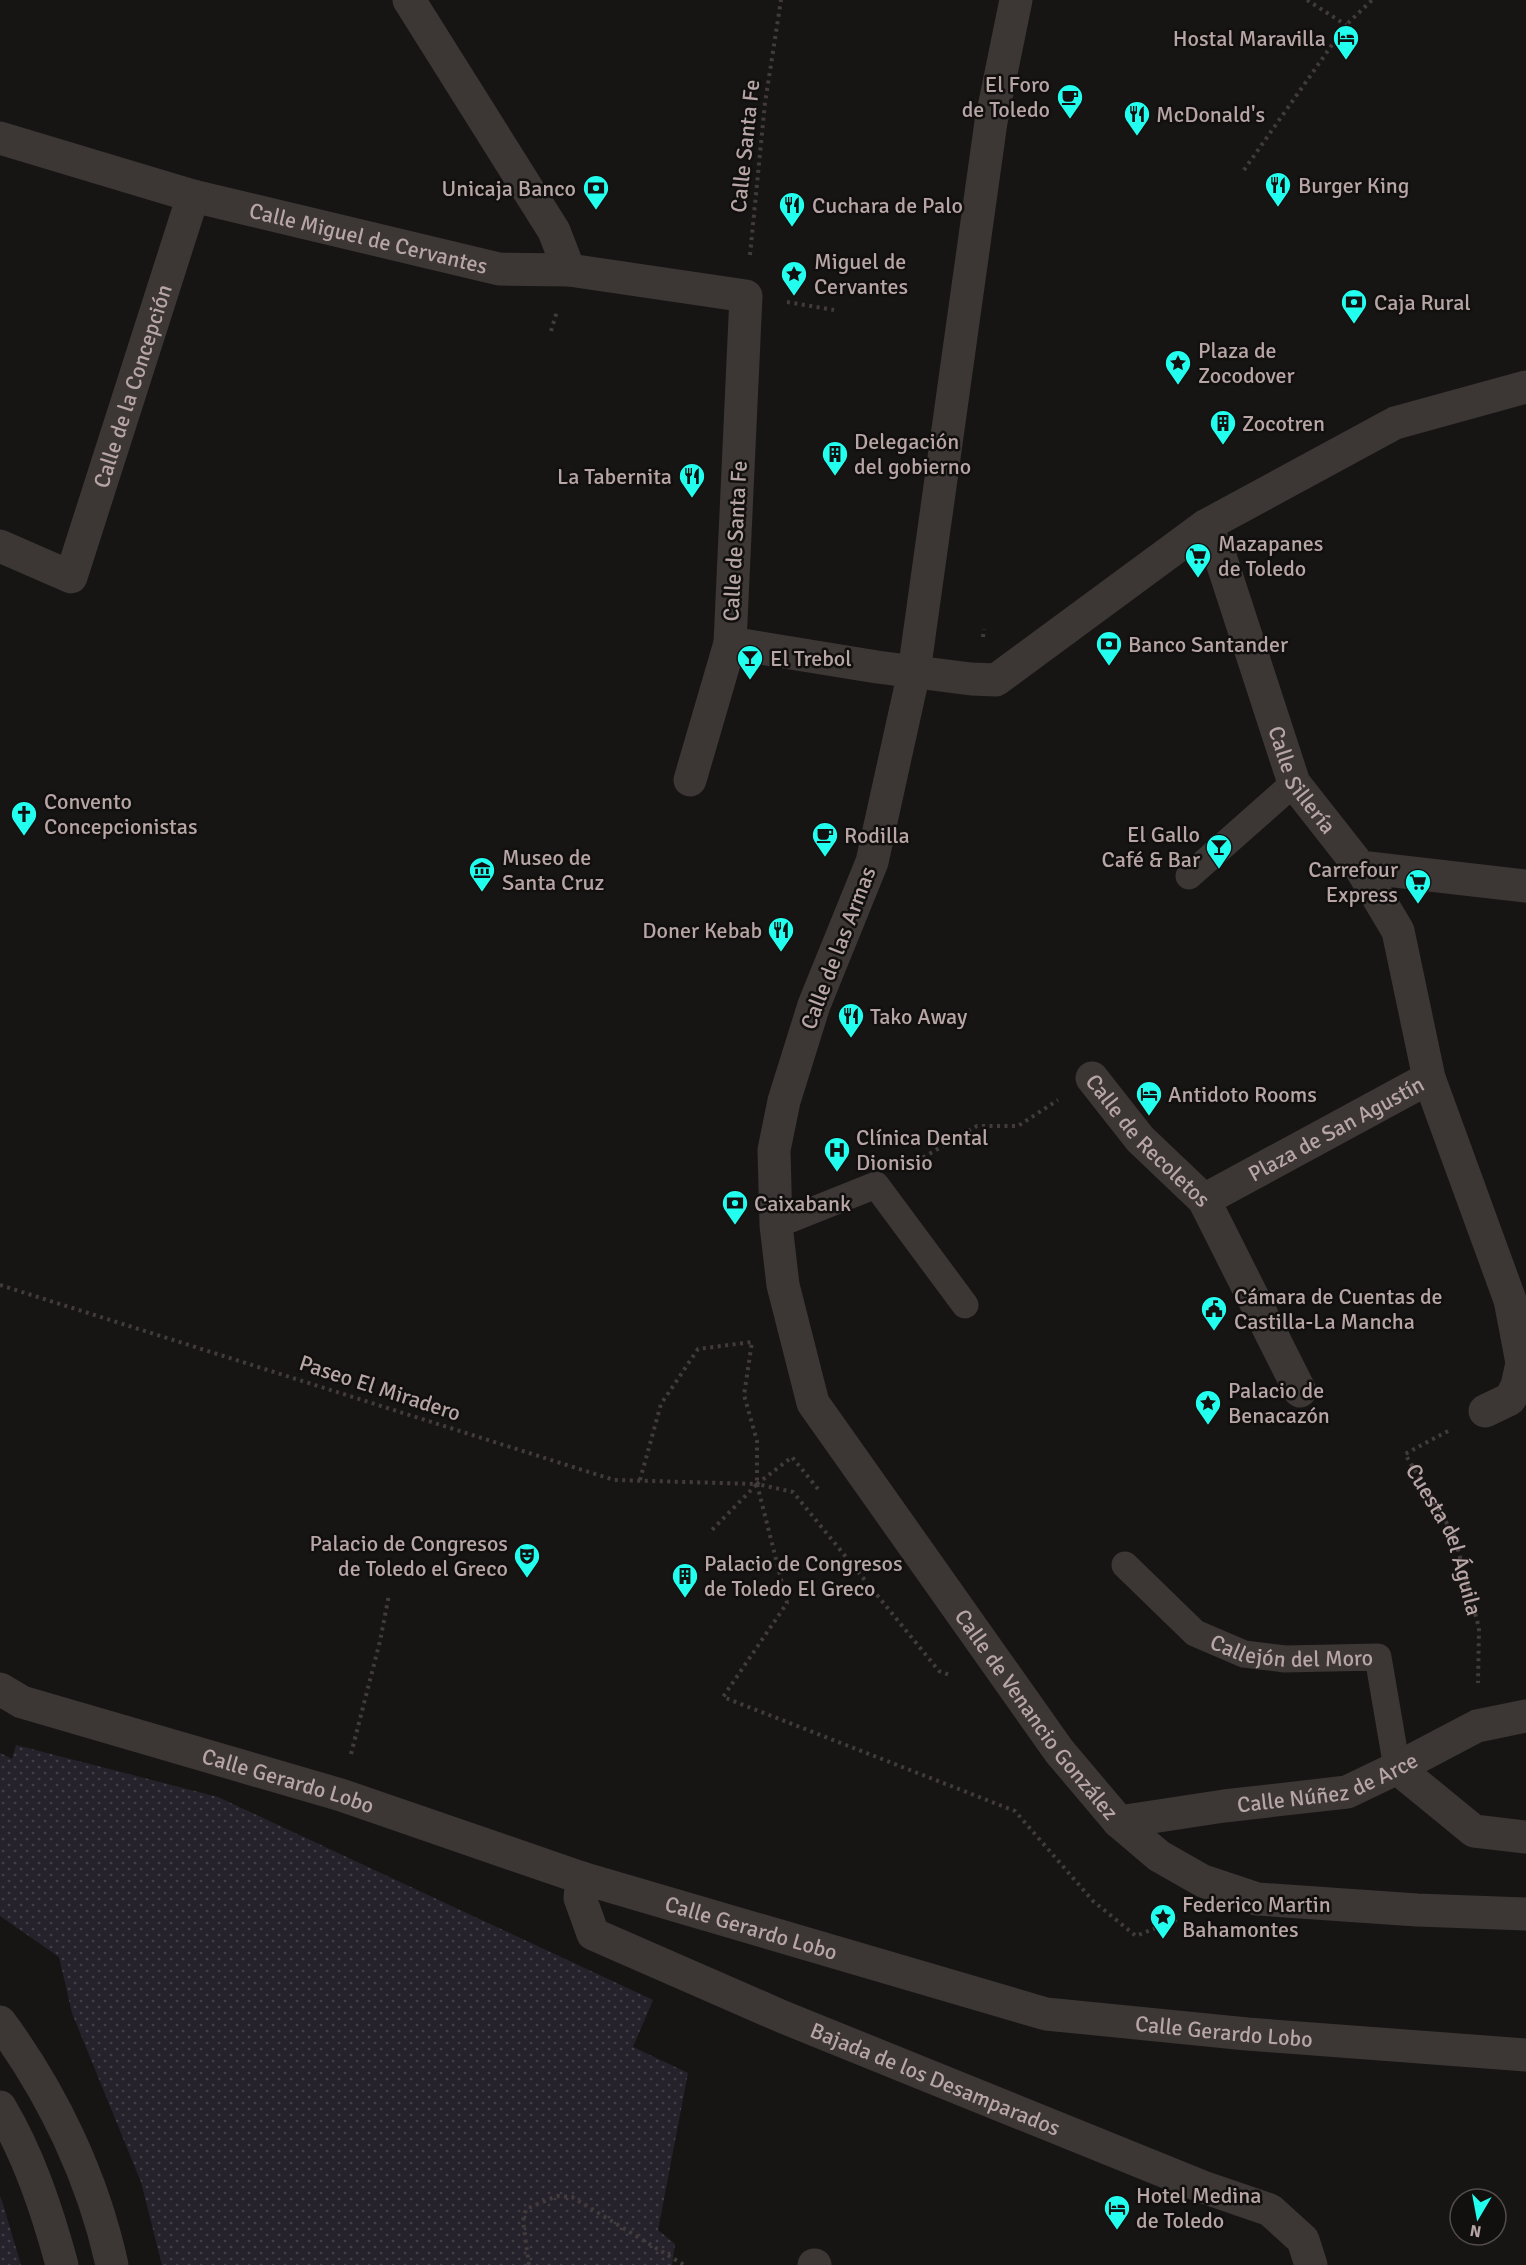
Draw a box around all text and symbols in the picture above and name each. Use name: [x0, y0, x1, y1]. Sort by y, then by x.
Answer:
hotel icon: Hostal Maravilla: [1331, 23, 1361, 61]
place label: Hostal Maravilla: [1173, 25, 1326, 52]
place label: El Foro de Toledo: [962, 71, 1050, 123]
street label: Calle Santa Fe: [725, 78, 765, 214]
cafe icon: El Foro de Toledo: [1055, 82, 1085, 120]
restaurant icon: McDonald's: [1122, 99, 1152, 137]
place label: McDonald's: [1156, 101, 1265, 128]
restaurant icon: Burger King: [1263, 170, 1293, 208]
place label: Burger King: [1298, 172, 1410, 199]
bank icon: Unicaja Banco: [581, 173, 611, 211]
place label: Unicaja Banco: [441, 175, 576, 202]
restaurant icon: Cuchara de Palo: [777, 190, 807, 228]
place label: Cuchara de Palo: [812, 192, 963, 219]
street label: Calle Miguel de Cervantes: [247, 196, 490, 279]
place label: Miguel de Cervantes: [814, 248, 908, 300]
place icon: Miguel de Cervantes: [779, 259, 809, 297]
street label: Calle de la Concepción: [87, 281, 177, 491]
bank icon: Caja Rural: [1339, 287, 1369, 325]
place label: Caja Rural: [1374, 289, 1471, 316]
place label: Plaza de Zocodover: [1198, 337, 1295, 389]
place icon: Plaza de Zocodover: [1163, 348, 1193, 386]
building icon: Zocotren: [1208, 408, 1238, 446]
place label: Zocotren: [1242, 410, 1325, 437]
place label: Delegación del gobierno: [854, 428, 971, 480]
building icon: Delegación del gobierno: [820, 439, 850, 477]
street label: Calle de Santa Fe: [717, 460, 753, 622]
restaurant icon: La Tabernita: [677, 461, 707, 499]
place label: La Tabernita: [557, 463, 672, 490]
place label: Mazapanes de Toledo: [1218, 530, 1323, 582]
supermarket icon: Mazapanes de Toledo: [1183, 541, 1213, 579]
bank icon: Banco Santander: [1094, 629, 1124, 667]
place label: Banco Santander: [1128, 631, 1288, 658]
bar icon: El Trebol: [735, 643, 765, 681]
place label: El Trebol: [770, 645, 852, 672]
street label: Calle Sillería: [1263, 722, 1342, 839]
place label: Convento Concepcionistas: [44, 788, 198, 840]
church icon: Convento Concepcionistas: [9, 799, 39, 837]
cafe icon: Rodilla: [810, 820, 840, 858]
place label: El Gallo Café & Bar: [1102, 821, 1200, 873]
place label: Rodilla: [844, 822, 910, 849]
bar icon: El Gallo Café & Bar: [1204, 832, 1234, 870]
place label: Museo de Santa Cruz: [502, 844, 605, 896]
museum icon: Museo de Santa Cruz: [467, 855, 497, 893]
place label: Carrefour Express: [1308, 856, 1398, 908]
street label: Calle de las Armas: [795, 863, 881, 1033]
supermarket icon: Carrefour Express: [1403, 867, 1433, 905]
restaurant icon: Doner Kebab: [766, 915, 796, 953]
place label: Doner Kebab: [642, 917, 762, 944]
restaurant icon: Tako Away: [836, 1001, 866, 1039]
place label: Tako Away: [870, 1003, 968, 1030]
street label: Calle de Recoletos: [1080, 1068, 1216, 1212]
street label: Plaza de San Agustín: [1243, 1070, 1429, 1187]
hotel icon: Antidoto Rooms: [1134, 1079, 1164, 1117]
place label: Antidoto Rooms: [1168, 1081, 1317, 1108]
place label: Clínica Dental Dionisio: [856, 1124, 989, 1176]
hospital icon: Clínica Dental Dionisio: [822, 1135, 852, 1173]
bank icon: Caixabank: [720, 1188, 750, 1226]
place label: Caixabank: [754, 1190, 851, 1217]
place label: Cámara de Cuentas de Castilla-La Mancha: [1234, 1283, 1443, 1335]
public building icon: Cámara de Cuentas de Castilla-La Mancha: [1199, 1294, 1229, 1332]
street label: Paseo El Miradero: [296, 1349, 464, 1427]
place label: Palacio de Benacazón: [1228, 1377, 1330, 1429]
place icon: Palacio de Benacazón: [1193, 1388, 1223, 1426]
street label: Cuesta del Águila: [1400, 1458, 1488, 1618]
place label: Palacio de Congresos de Toledo el Greco: [309, 1530, 508, 1582]
theatre icon: Palacio de Congresos de Toledo el Greco: [512, 1541, 542, 1579]
place label: Palacio de Congresos de Toledo El Greco: [704, 1550, 903, 1602]
building icon: Palacio de Congresos de Toledo El Greco: [670, 1561, 700, 1599]
street label: Calle de Venancio González: [949, 1604, 1125, 1825]
street label: Callejón del Moro: [1206, 1628, 1373, 1673]
street label: Calle Gerardo Lobo: [199, 1742, 378, 1819]
street label: Calle Núñez de Arce: [1236, 1746, 1422, 1818]
street label: Calle Gerardo Lobo: [662, 1890, 840, 1966]
place label: Federico Martin Bahamontes: [1182, 1891, 1331, 1943]
place icon: Federico Martin Bahamontes: [1148, 1902, 1178, 1940]
street label: Calle Gerardo Lobo: [1134, 2009, 1314, 2052]
street label: Bajada de los Desamparados: [806, 2016, 1064, 2141]
place label: Hotel Medina de Toledo: [1136, 2182, 1261, 2234]
north arrow: [1448, 2187, 1508, 2247]
hotel icon: Hotel Medina de Toledo: [1102, 2193, 1132, 2231]
text: N: [1468, 2220, 1483, 2242]

